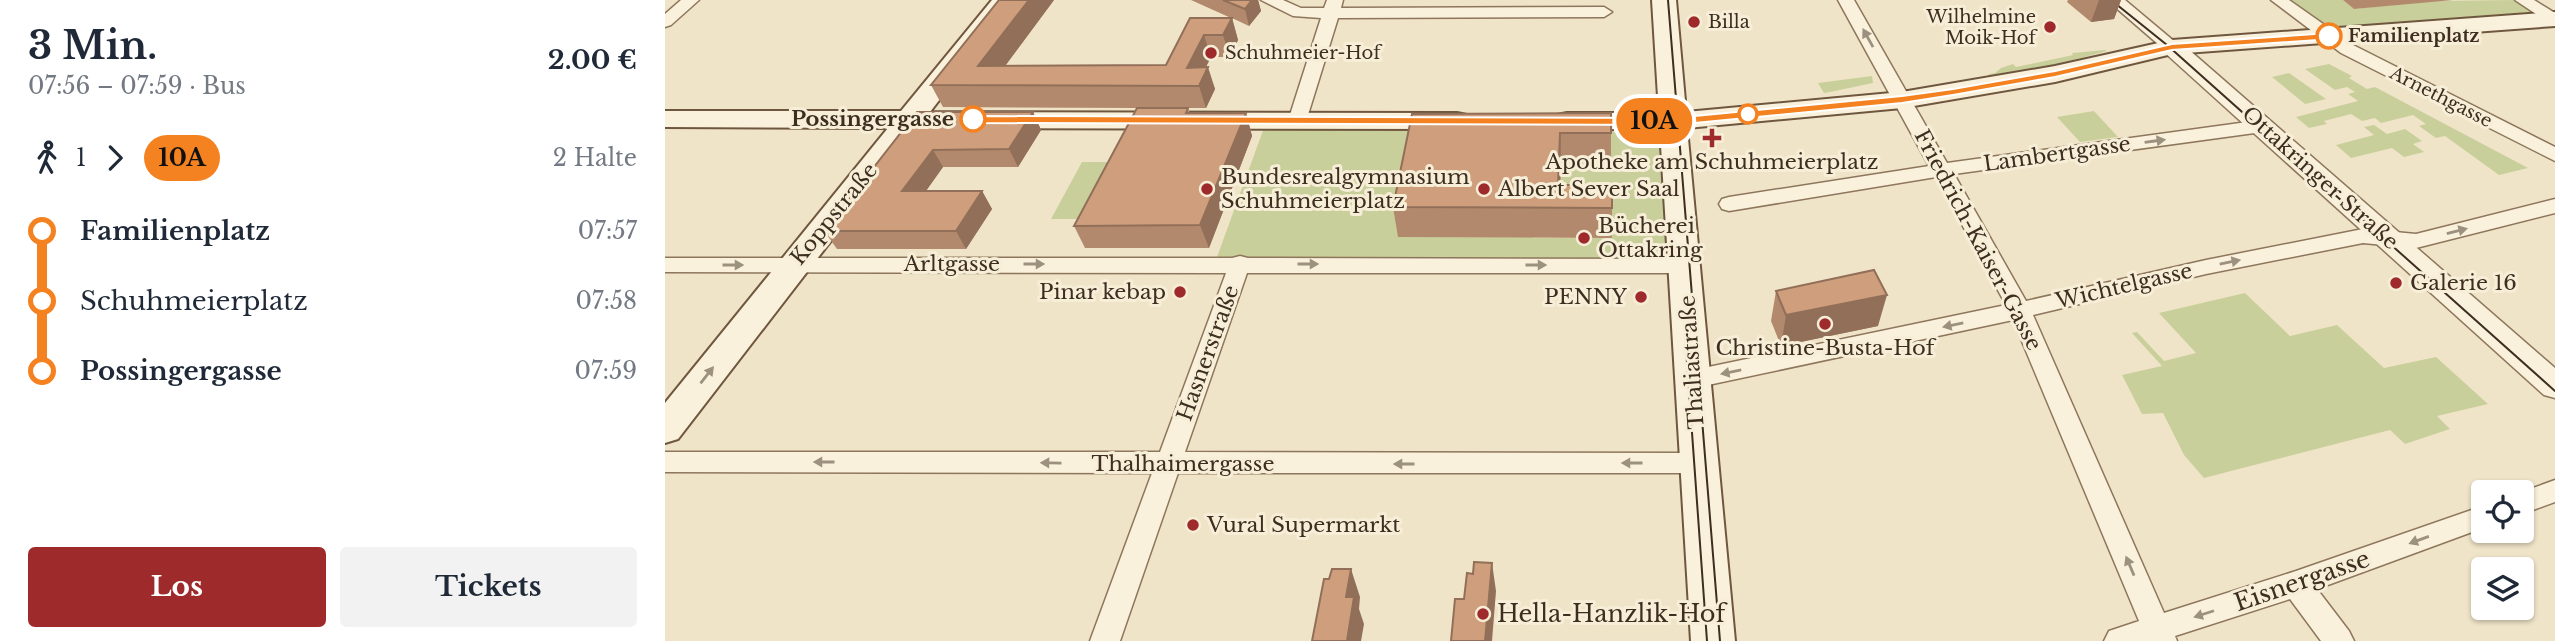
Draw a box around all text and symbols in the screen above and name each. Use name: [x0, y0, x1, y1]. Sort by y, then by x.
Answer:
place label: Wilhelmine Moik-Hof: [1925, 6, 2039, 49]
place label: Billa: [1708, 11, 1750, 33]
marker: Billa: [1686, 14, 1702, 30]
marker: Wilhelmine Moik-Hof: [2042, 19, 2058, 35]
text: 3 Min.: [28, 22, 157, 69]
marker: Familienplatz: [2316, 23, 2342, 49]
place label: Familienplatz: [2348, 25, 2480, 47]
one-way arrow: [1862, 29, 1874, 48]
place label: Schuhmeier-Hof: [1225, 42, 1383, 64]
text: 2.00 €: [548, 44, 637, 76]
marker: Schuhmeier-Hof: [1203, 45, 1219, 61]
street label: Arnethgasse: [2385, 61, 2496, 132]
text: 07:56 – 07:59 · Bus: [28, 72, 246, 100]
line badge: 10A: [1614, 98, 1694, 144]
street label: Ottakringer Straße: [2236, 101, 2404, 255]
unlabelled marker: [1738, 104, 1758, 124]
place label: Possingergasse: [791, 106, 954, 132]
marker: Possingergasse: [960, 106, 986, 132]
text: 10A: [1630, 106, 1678, 135]
street label: Friedrich-Kaiser-Gasse: [1909, 125, 2047, 355]
marker: Apotheke am Schuhmeierplatz: [1704, 130, 1720, 146]
street label: Lambertgasse: [1982, 131, 2132, 177]
one-way arrow: [2144, 135, 2166, 146]
icon: walk: [28, 139, 66, 177]
icon: forward: [96, 139, 134, 177]
text: 10A: [158, 143, 206, 172]
text: 1: [76, 144, 86, 172]
text: 2 Halte: [553, 144, 637, 172]
place label: Apotheke am Schuhmeierplatz: [1545, 149, 1878, 175]
street label: Koppstraße: [785, 158, 883, 270]
place label: Bundesrealgymnasium Schuhmeierplatz: [1221, 164, 1470, 214]
place label: Albert Sever Saal: [1497, 176, 1680, 202]
marker: Bundesrealgymnasium Schuhmeierplatz: [1199, 181, 1215, 197]
marker: Albert Sever Saal: [1476, 181, 1492, 197]
place label: Bücherei Ottakring: [1598, 213, 1703, 263]
text: Familienplatz: [80, 215, 270, 247]
text: 07:57: [578, 217, 637, 245]
one-way arrow: [2446, 225, 2468, 236]
marker: Bücherei Ottakring: [1576, 230, 1592, 246]
street label: Arltgasse: [903, 251, 1000, 277]
one-way arrow: [2219, 256, 2241, 267]
one-way arrow: [1023, 258, 1045, 270]
one-way arrow: [1297, 258, 1319, 270]
street label: Wichtelgasse: [2052, 258, 2195, 315]
one-way arrow: [722, 259, 744, 271]
one-way arrow: [1525, 259, 1547, 271]
place label: Galerie 16: [2410, 270, 2517, 296]
marker: Galerie 16: [2388, 275, 2404, 291]
place label: Pinar kebap: [1039, 279, 1166, 305]
street label: Hasnerstraße: [1171, 282, 1245, 424]
marker: Pinar kebap: [1172, 284, 1188, 300]
place label: PENNY: [1544, 284, 1628, 310]
text: Schuhmeierplatz: [80, 285, 308, 317]
text: 07:58: [575, 287, 637, 315]
marker: PENNY: [1633, 289, 1649, 305]
street label: Thaliastraße: [1674, 294, 1710, 430]
marker: Christine-Busta-Hof: [1817, 316, 1833, 332]
one-way arrow: [1942, 319, 1964, 330]
place label: Christine-Busta-Hof: [1715, 335, 1937, 361]
text: Possingergasse: [80, 355, 282, 387]
text: 07:59: [575, 357, 637, 385]
one-way arrow: [1720, 366, 1742, 377]
one-way arrow: [700, 367, 715, 385]
street label: Thalhaimergasse: [1092, 451, 1274, 477]
one-way arrow: [812, 456, 834, 468]
one-way arrow: [1621, 457, 1643, 469]
one-way arrow: [1040, 458, 1062, 469]
one-way arrow: [1393, 458, 1415, 470]
map controls: [2471, 480, 2534, 620]
button: locate: [2471, 480, 2534, 543]
place label: Vural Supermarkt: [1206, 512, 1400, 538]
marker: Vural Supermarkt: [1185, 517, 1201, 533]
one-way arrow: [2409, 535, 2430, 546]
street label: Eisnergasse: [2230, 544, 2373, 617]
button: Los: [28, 547, 326, 627]
button: Tickets: [340, 547, 637, 627]
one-way arrow: [2124, 556, 2135, 577]
button: layers: [2471, 557, 2534, 620]
place label: Hella-Hanzlik-Hof: [1497, 599, 1728, 628]
marker: Hella-Hanzlik-Hof: [1475, 606, 1491, 622]
one-way arrow: [2193, 609, 2214, 620]

